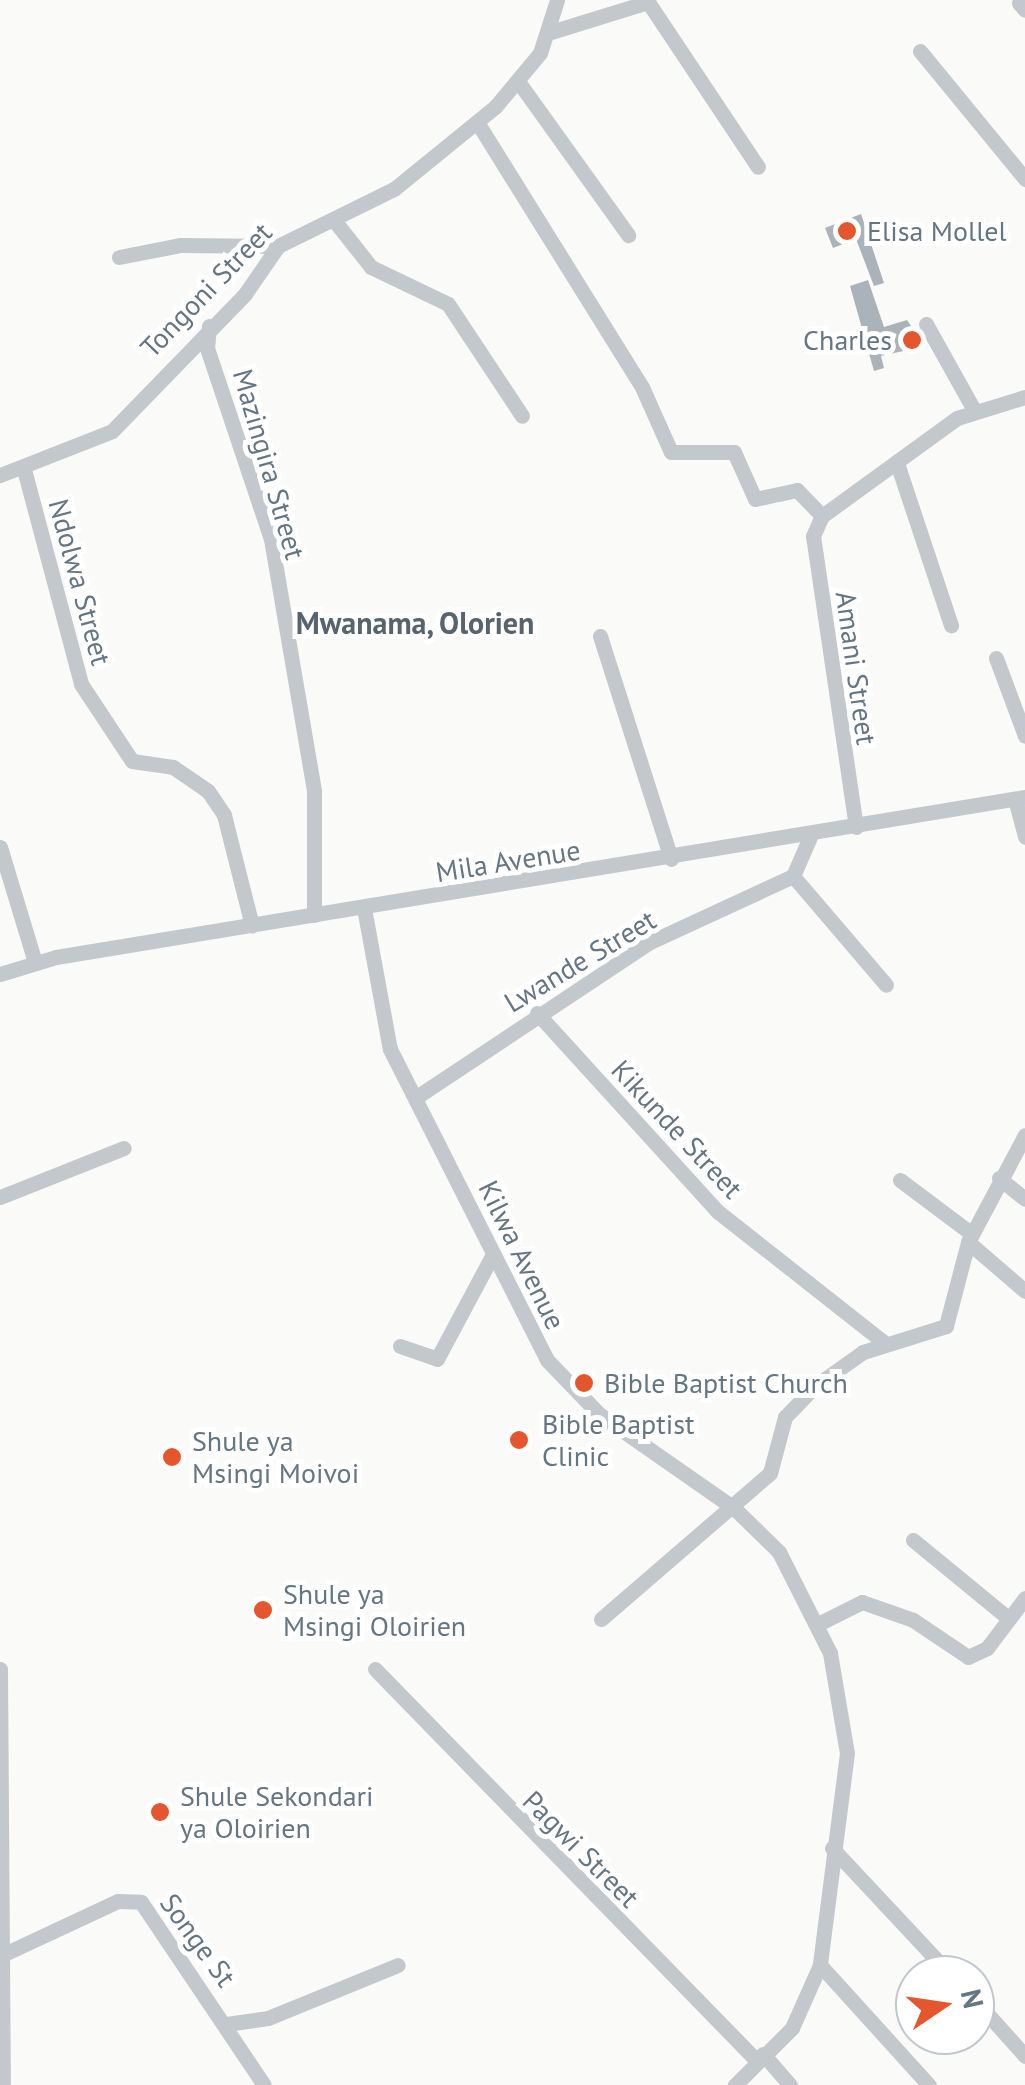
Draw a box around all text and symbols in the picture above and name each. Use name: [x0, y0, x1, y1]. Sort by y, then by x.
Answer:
place label: Elisa Mollel: [867, 214, 1007, 248]
street label: Tongoni Street: [133, 216, 279, 364]
marker: Elisa Mollel: [836, 220, 858, 242]
place label: Charles: [803, 323, 892, 357]
marker: Charles: [901, 329, 923, 351]
street label: Mazingira Street: [226, 365, 312, 563]
street label: Ndolwa Street: [42, 495, 118, 669]
street label: Amani Street: [829, 589, 883, 747]
district label: Mwanama, Olorien: [294, 605, 536, 641]
street label: Mila Avenue: [433, 833, 583, 889]
street label: Lwande Street: [498, 903, 662, 1019]
street label: Kikunde Street: [604, 1053, 750, 1205]
street label: Kilwa Avenue: [471, 1175, 573, 1335]
place label: Bible Baptist Church: [604, 1366, 848, 1400]
marker: Bible Baptist Church: [573, 1372, 595, 1394]
place label: Bible Baptist Clinic: [542, 1407, 695, 1473]
place label: Shule ya Msingi Moivoi: [192, 1424, 359, 1490]
marker: Bible Baptist Clinic: [506, 1427, 532, 1453]
marker: Shule ya Msingi Moivoi: [161, 1446, 183, 1468]
place label: Shule ya Msingi Oloirien: [283, 1577, 466, 1643]
marker: Shule ya Msingi Oloirien: [252, 1599, 274, 1621]
place label: Shule Sekondari ya Oloirien: [180, 1779, 374, 1845]
street label: Pagwi Street: [516, 1784, 646, 1914]
marker: Shule Sekondari ya Oloirien: [149, 1801, 171, 1823]
street label: Songe St: [153, 1887, 243, 1993]
north arrow: [895, 1955, 995, 2055]
text: N: [953, 1985, 993, 2012]

